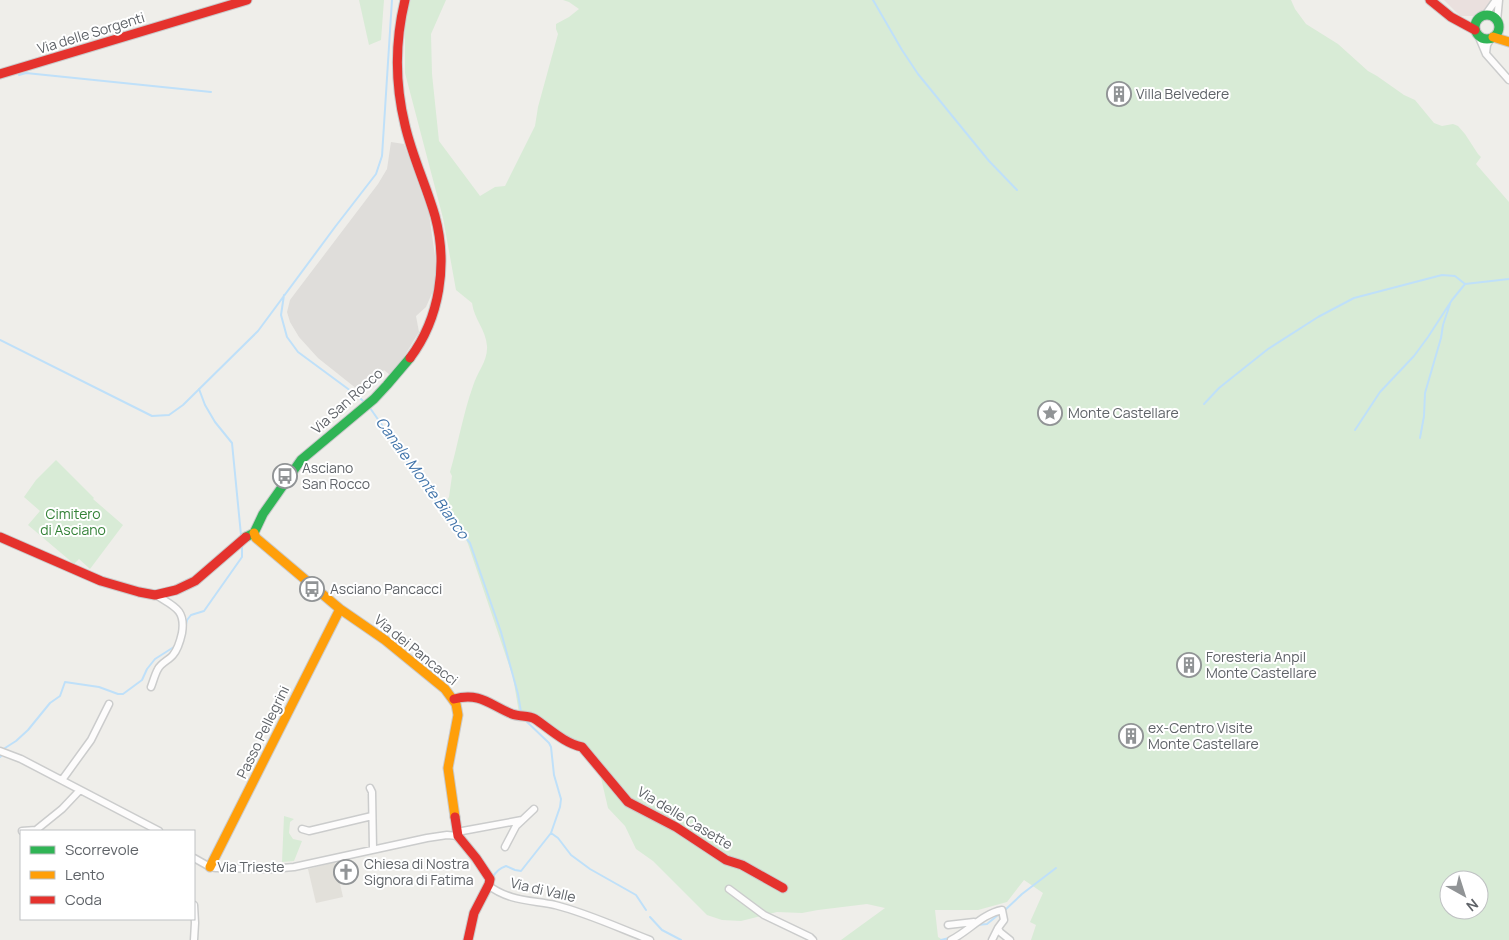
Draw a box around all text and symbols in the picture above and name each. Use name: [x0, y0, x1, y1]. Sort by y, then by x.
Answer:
street label: Via delle Sorgenti: [35, 7, 147, 58]
building icon: Villa Belvedere: [1106, 81, 1132, 107]
place label: Villa Belvedere: [1136, 84, 1229, 103]
street label: Via San Rocco: [307, 363, 386, 438]
place icon: Monte Castellare: [1037, 400, 1063, 426]
place label: Monte Castellare: [1068, 403, 1179, 422]
water label: Canale Monte Bianco: [371, 412, 475, 544]
place label: Asciano San Rocco: [302, 458, 370, 493]
bus stop icon: Asciano San Rocco: [272, 463, 298, 489]
park label: Cimitero di Asciano: [40, 504, 106, 539]
bus stop icon: Asciano Pancacci: [299, 576, 325, 602]
place label: Asciano Pancacci: [330, 579, 442, 598]
street label: Via dei Pancacci: [370, 610, 462, 689]
place label: Foresteria Anpil Monte Castellare: [1206, 647, 1317, 682]
building icon: Foresteria Anpil Monte Castellare: [1176, 652, 1202, 678]
street label: Passo Pellegrini: [232, 682, 293, 781]
place label: ex-Centro Visite Monte Castellare: [1148, 718, 1259, 753]
building icon: ex-Centro Visite Monte Castellare: [1118, 723, 1144, 749]
street label: Via delle Casette: [634, 782, 736, 854]
legend: [20, 830, 195, 920]
text: Scorrevole: [65, 839, 139, 860]
place label: Chiesa di Nostra Signora di Fatima: [364, 854, 474, 889]
street label: Via Trieste: [217, 857, 285, 876]
church icon: Chiesa di Nostra Signora di Fatima: [333, 859, 359, 885]
text: Lento: [65, 864, 105, 885]
north arrow: [1439, 870, 1489, 920]
street label: Via di Valle: [508, 873, 578, 906]
text: Coda: [65, 889, 102, 910]
text: N: [1463, 895, 1482, 916]

